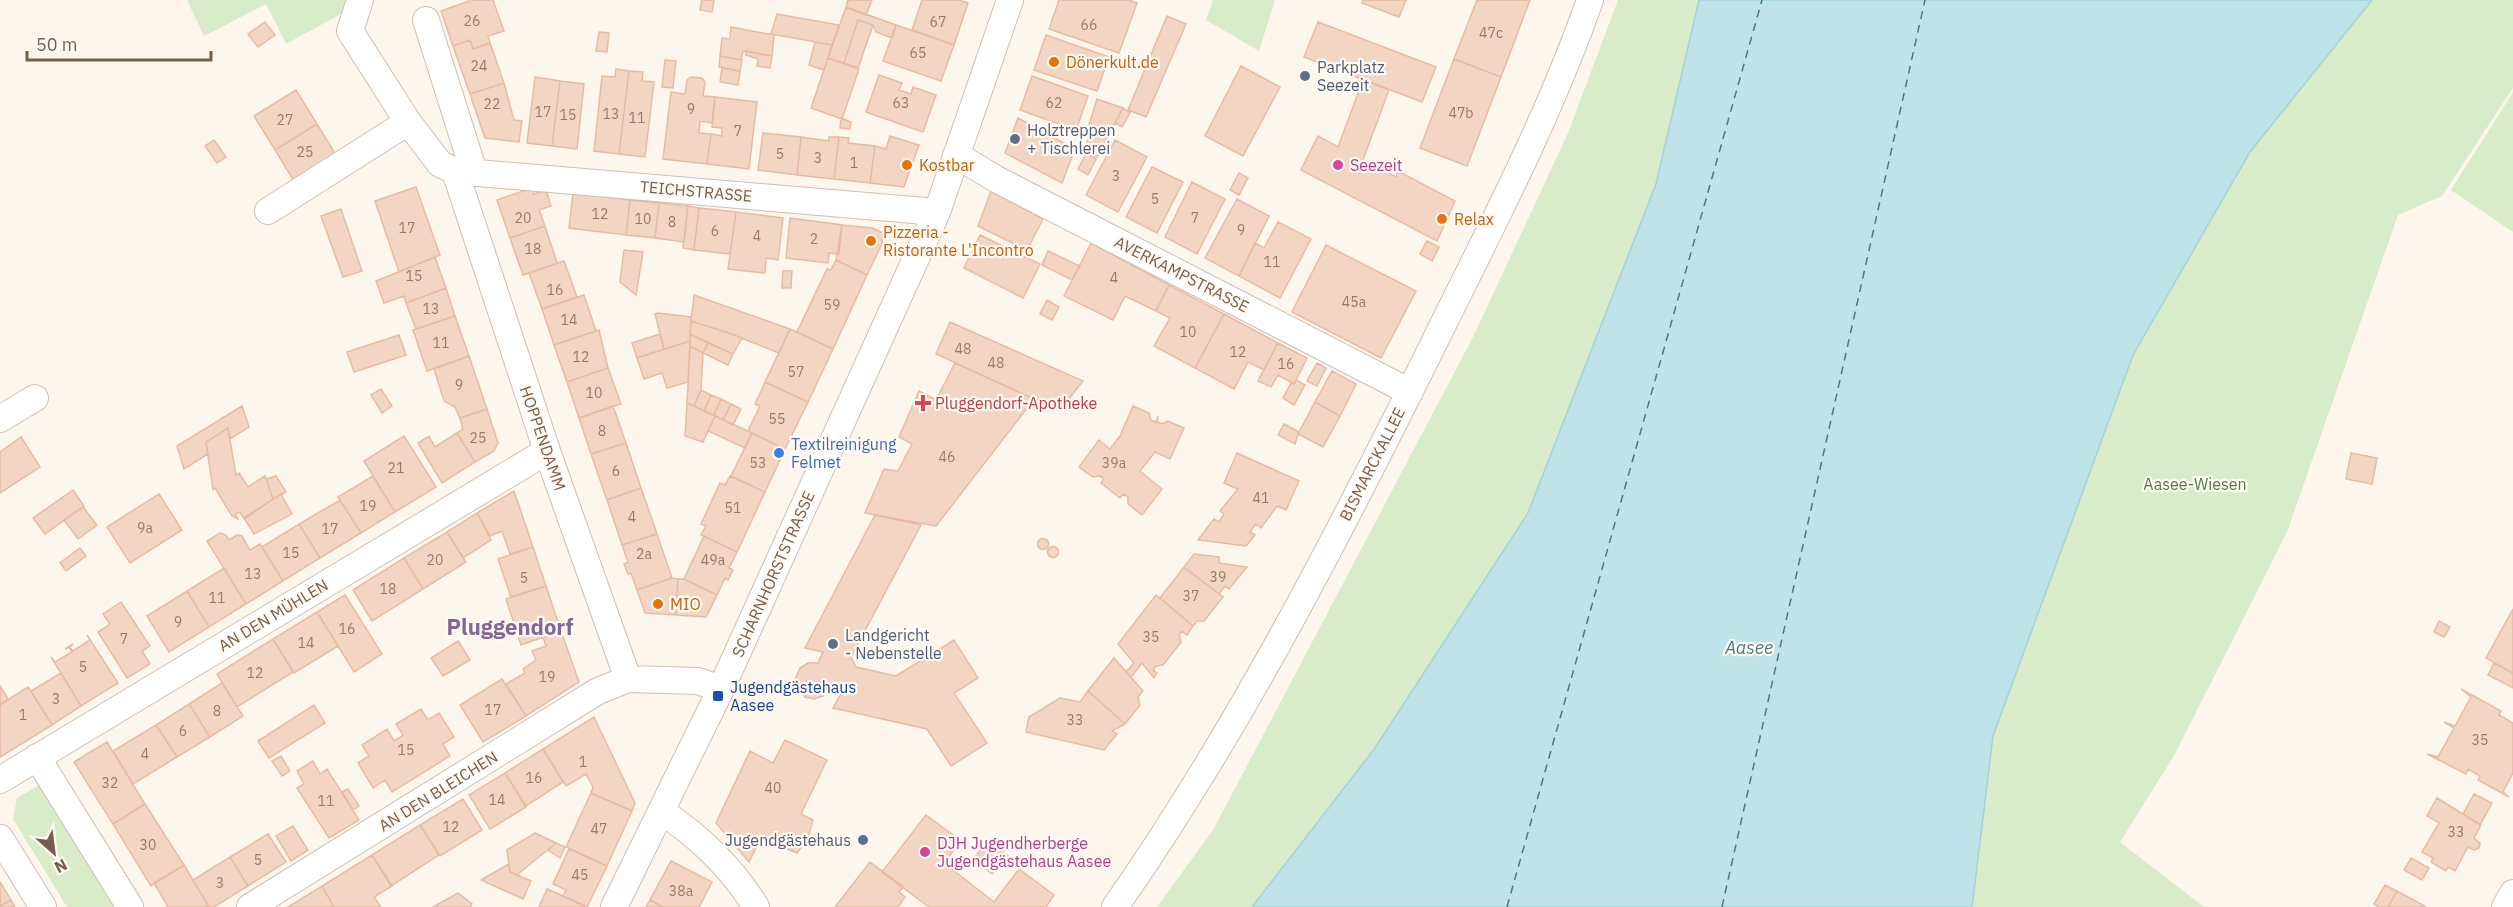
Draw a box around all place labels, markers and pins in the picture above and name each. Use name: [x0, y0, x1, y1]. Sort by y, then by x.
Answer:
place label: Dönerkult.de: [1066, 52, 1159, 72]
marker: Dönerkult.de: [1047, 55, 1061, 69]
place label: Parkplatz Seezeit: [1317, 57, 1385, 95]
marker: Parkplatz Seezeit: [1298, 69, 1312, 83]
place label: Holztreppen + Tischlerei: [1027, 120, 1116, 158]
marker: Holztreppen + Tischlerei: [1008, 132, 1022, 146]
place label: Kostbar: [919, 155, 975, 175]
place label: Seezeit: [1350, 155, 1402, 175]
marker: Kostbar: [900, 158, 914, 172]
marker: Seezeit: [1331, 158, 1345, 172]
place label: Relax: [1454, 209, 1494, 229]
marker: Relax: [1435, 212, 1449, 226]
place label: Pizzeria - Ristorante L'Incontro: [883, 222, 1034, 260]
marker: Pizzeria - Ristorante L'Incontro: [864, 234, 878, 248]
place label: Pluggendorf-Apotheke: [935, 393, 1097, 413]
marker: Pluggendorf-Apotheke: [916, 396, 930, 410]
place label: Textilreinigung Felmet: [791, 434, 897, 472]
marker: Textilreinigung Felmet: [772, 446, 786, 460]
place label: MIO: [670, 594, 701, 614]
marker: MIO: [651, 597, 665, 611]
place label: Landgericht - Nebenstelle: [845, 625, 942, 663]
marker: Landgericht - Nebenstelle: [826, 637, 840, 651]
place label: Jugendgästehaus Aasee: [730, 677, 856, 715]
marker: Jugendgästehaus Aasee: [711, 689, 725, 703]
place label: Jugendgästehaus: [725, 830, 851, 850]
marker: Jugendgästehaus: [856, 833, 870, 847]
place label: DJH Jugendherberge Jugendgästehaus Aasee: [937, 833, 1111, 871]
marker: DJH Jugendherberge Jugendgästehaus Aasee: [918, 845, 932, 859]

